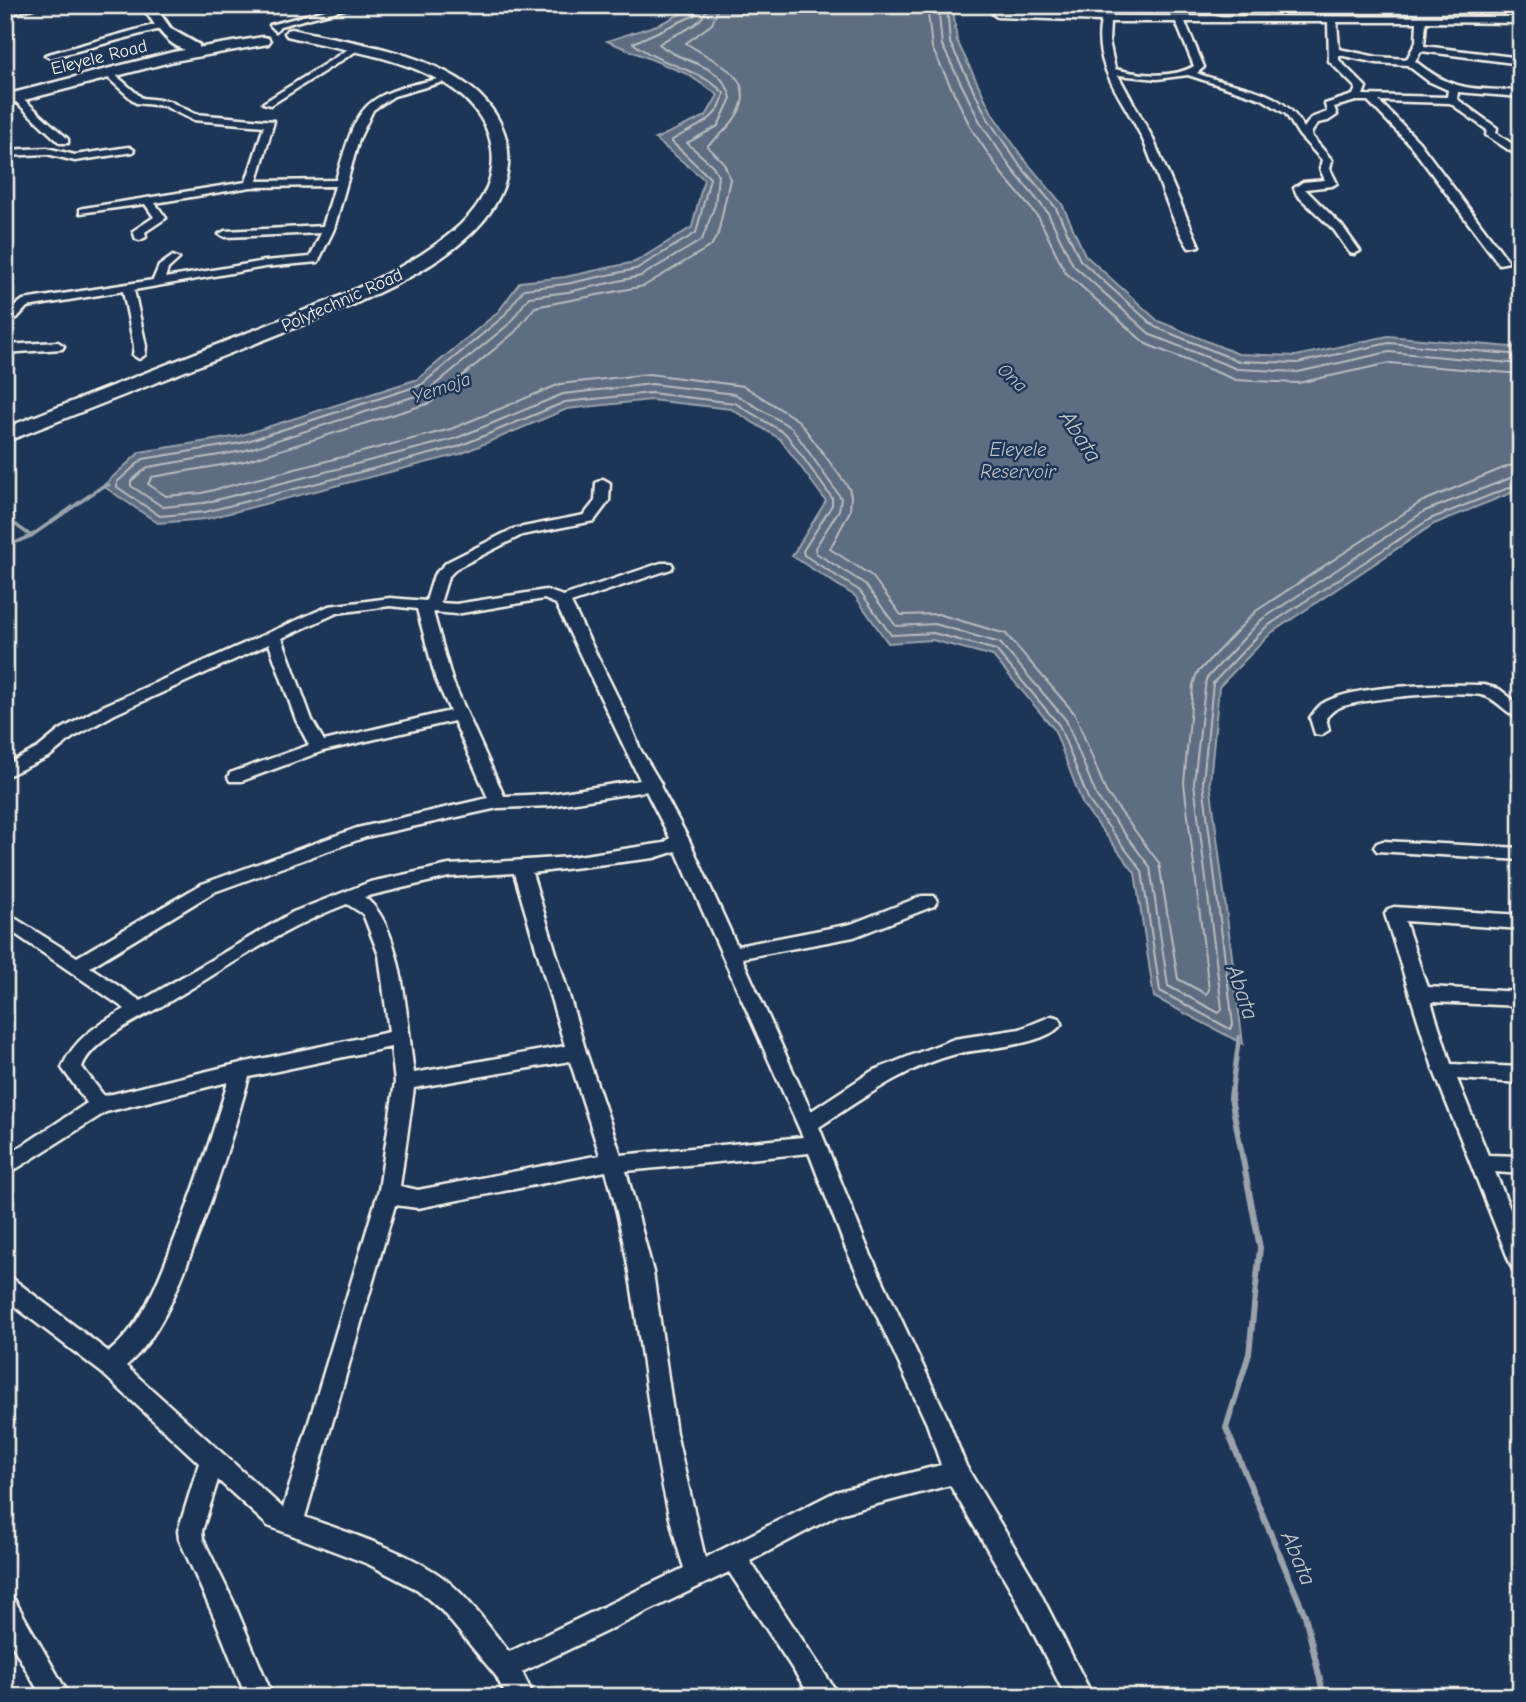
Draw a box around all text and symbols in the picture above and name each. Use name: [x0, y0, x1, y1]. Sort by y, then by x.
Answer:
street label: Eleyele Road: [49, 35, 149, 80]
street label: Polytechnic Road: [278, 264, 406, 337]
water label: Ona: [993, 359, 1032, 397]
water label: Yemoja: [409, 368, 474, 408]
water label: Abata: [1053, 404, 1107, 467]
water label: Eleyele Reservoir: [980, 439, 1057, 483]
water label: Abata: [1220, 960, 1265, 1023]
water label: Abata: [1275, 1526, 1322, 1590]

